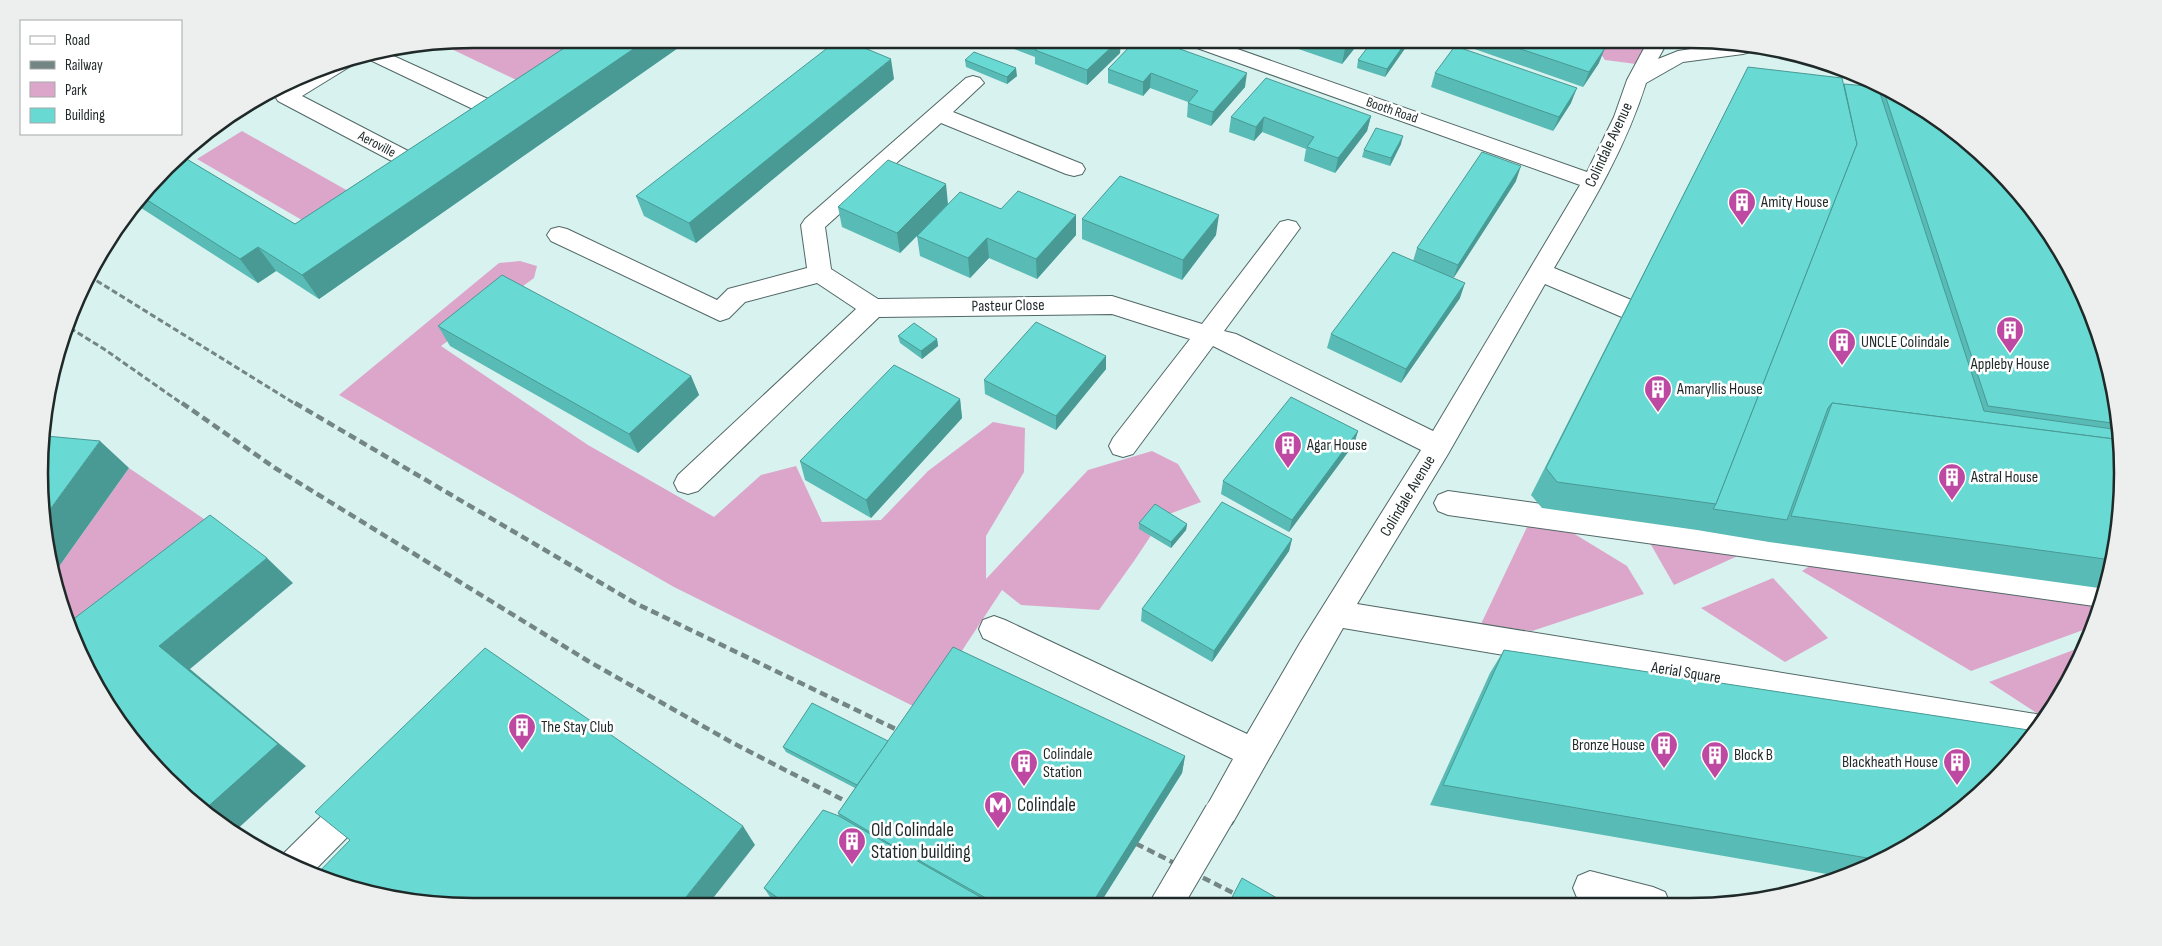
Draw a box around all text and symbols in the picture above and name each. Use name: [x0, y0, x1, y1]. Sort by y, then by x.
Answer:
legend: [20, 20, 182, 135]
text: Road: [65, 31, 90, 50]
text: Railway: [65, 56, 103, 75]
text: Park: [65, 81, 87, 100]
street label: Booth Road: [1364, 93, 1420, 127]
street label: Colindale Avenue: [1581, 100, 1637, 190]
text: Building: [65, 106, 105, 125]
street label: Aeroville: [354, 127, 399, 161]
building icon: Amity House: [1727, 187, 1757, 226]
place label: Amity House: [1760, 193, 1829, 212]
street label: Pasteur Close: [971, 296, 1045, 316]
building icon: Appleby House: [1995, 315, 2025, 354]
building icon: UNCLE Colindale: [1827, 327, 1857, 366]
place label: UNCLE Colindale: [1861, 333, 1950, 352]
place label: Appleby House: [1970, 355, 2049, 374]
building icon: Amaryllis House: [1643, 374, 1673, 413]
place label: Amaryllis House: [1676, 380, 1763, 399]
building icon: Agar House: [1273, 430, 1303, 469]
place label: Agar House: [1306, 436, 1367, 455]
street label: Colindale Avenue: [1376, 452, 1440, 540]
building icon: Astral House: [1937, 462, 1967, 501]
place label: Astral House: [1970, 468, 2038, 487]
street label: Aerial Square: [1649, 658, 1722, 688]
building icon: The Stay Club: [507, 712, 537, 751]
place label: The Stay Club: [541, 718, 614, 737]
building icon: Bronze House: [1649, 730, 1679, 769]
place label: Bronze House: [1572, 736, 1645, 755]
building icon: Block B: [1700, 740, 1730, 779]
place label: Colindale Station: [1043, 745, 1093, 782]
place label: Block B: [1734, 746, 1773, 765]
building icon: Blackheath House: [1942, 747, 1972, 786]
building icon: Colindale Station: [1009, 748, 1039, 787]
place label: Blackheath House: [1842, 753, 1938, 772]
metro station icon: Colindale: [983, 790, 1013, 829]
place label: Colindale: [1017, 794, 1076, 817]
place label: Old Colindale Station building: [871, 819, 971, 864]
building icon: Old Colindale Station building: [837, 826, 867, 865]

